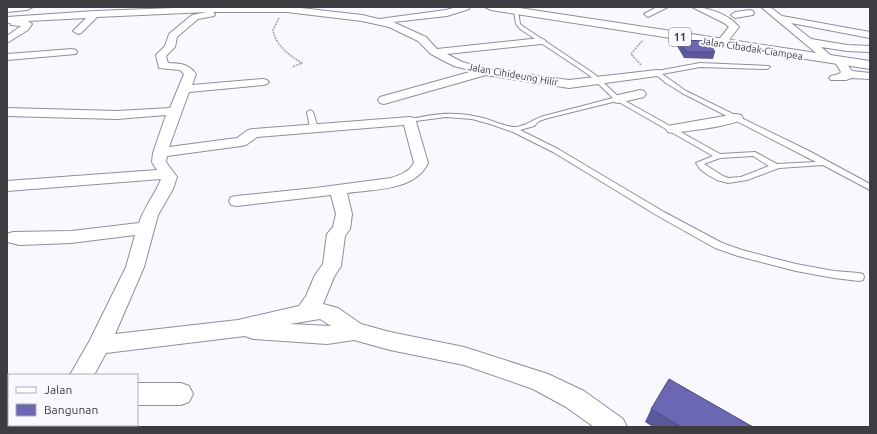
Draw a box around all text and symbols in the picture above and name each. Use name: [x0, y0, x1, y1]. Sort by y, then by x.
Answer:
road number: 11: [669, 28, 691, 46]
street label: Jalan Cibadak-Ciampea: [700, 35, 804, 62]
street label: Jalan Cihideung Hilir: [467, 61, 559, 88]
legend: [8, 374, 138, 426]
text: Jalan: [44, 383, 72, 396]
text: Bangunan: [44, 403, 98, 416]

